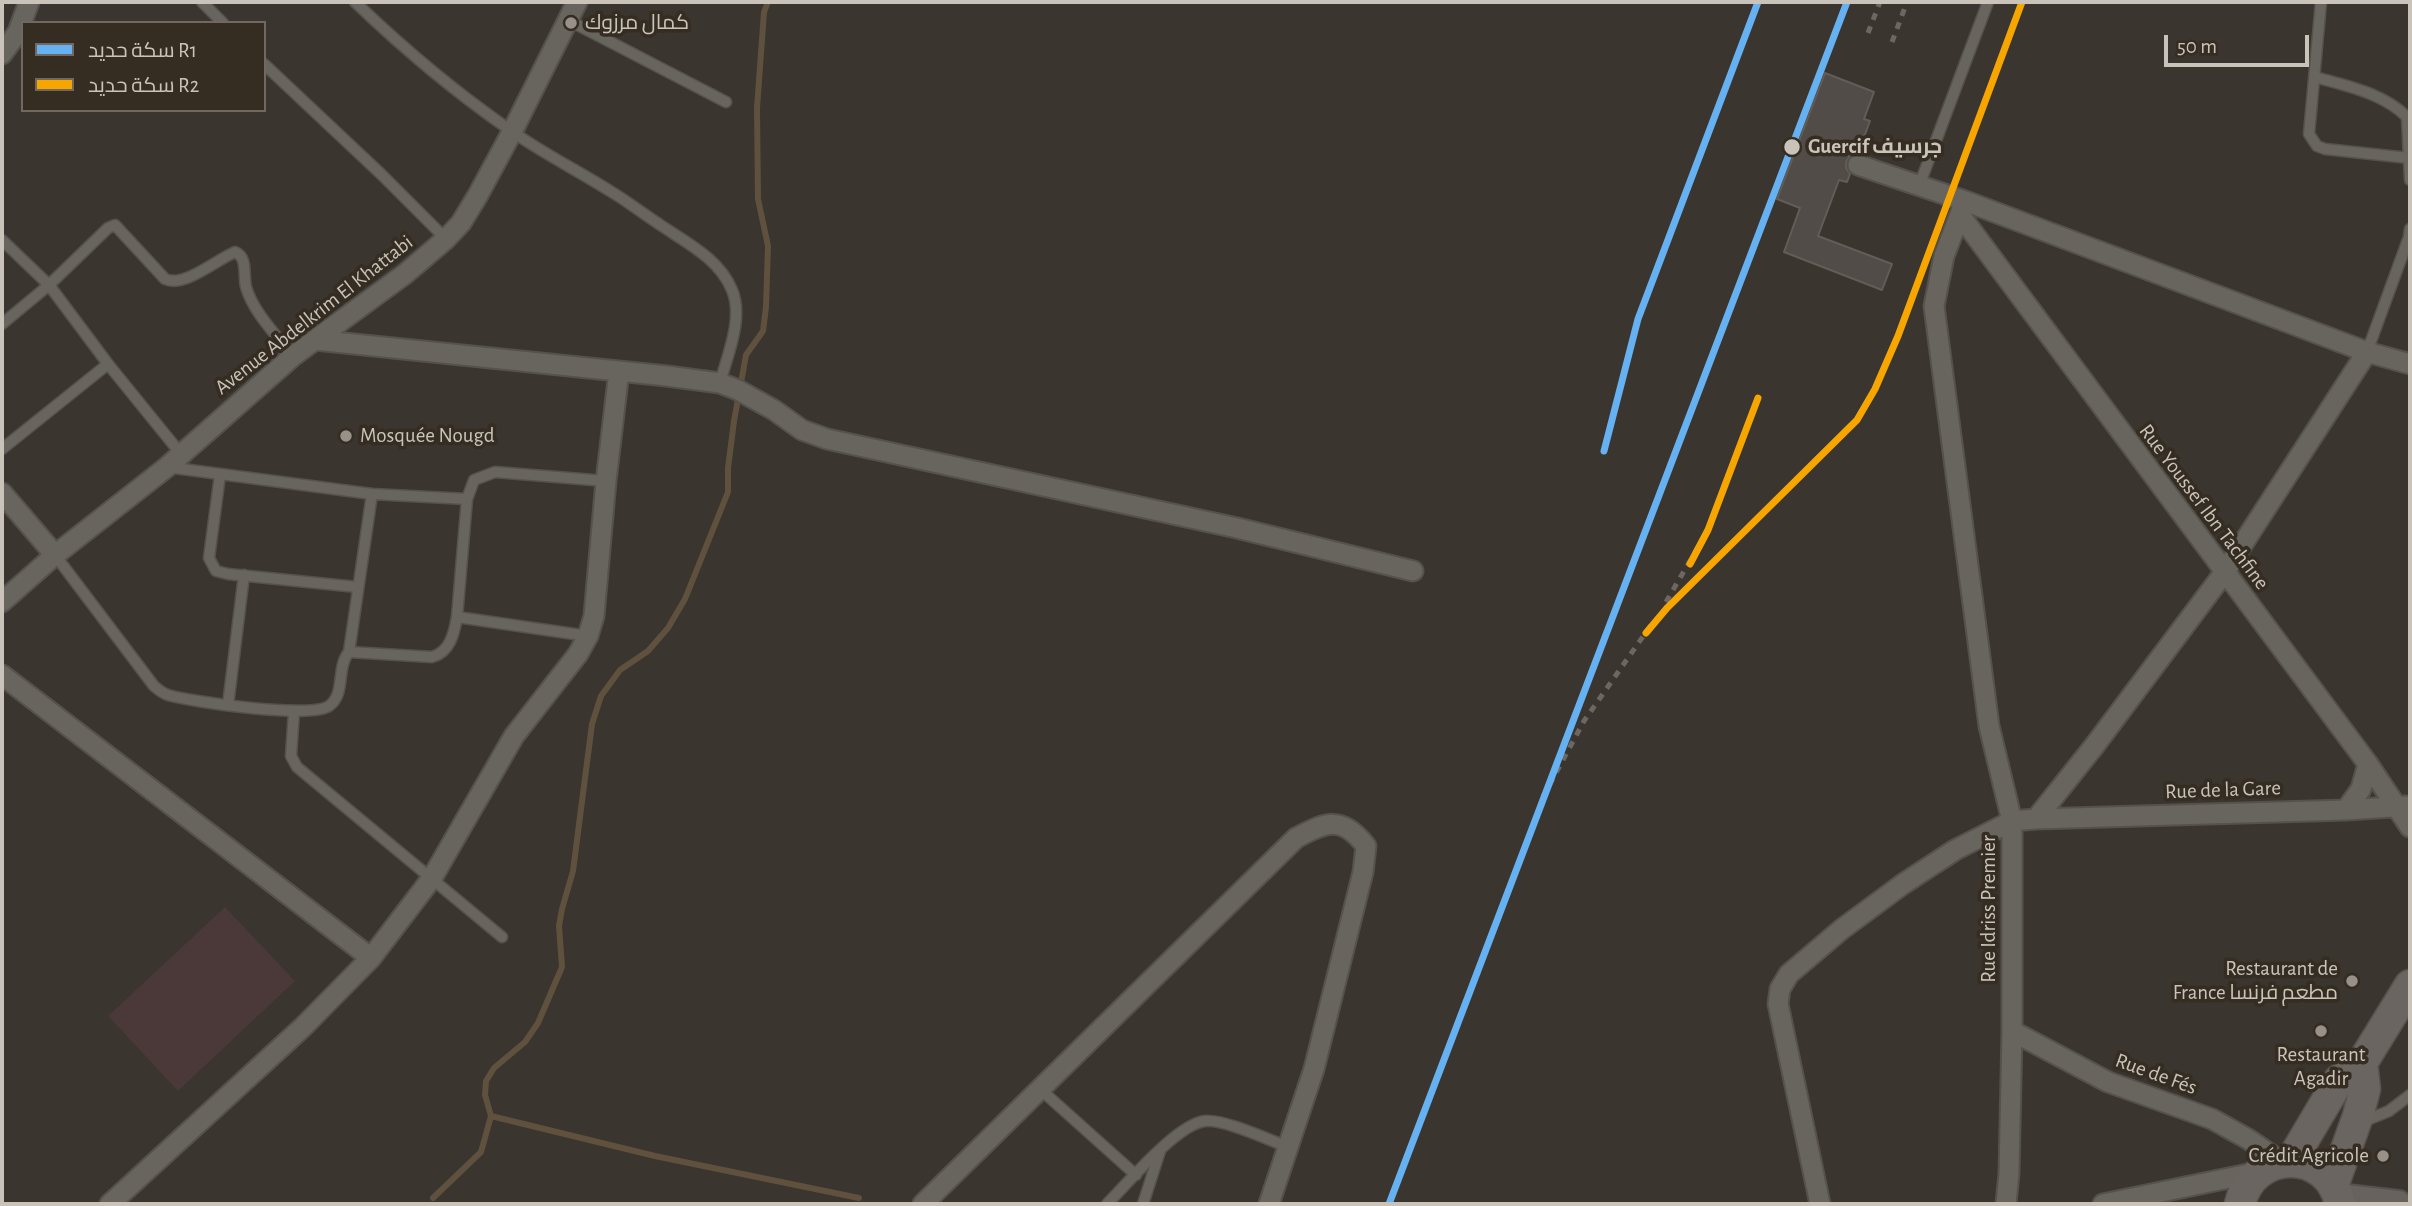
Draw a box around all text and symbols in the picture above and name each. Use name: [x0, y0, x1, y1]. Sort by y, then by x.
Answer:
place label: كمال مرزوك: [585, 10, 689, 36]
marker: كمال مرزوك: [563, 15, 579, 31]
legend: [21, 21, 266, 112]
scale bar: [2167, 21, 2312, 65]
text: 50 m: [2177, 36, 2217, 57]
text: سكة حديد R1: [88, 40, 197, 61]
text: سكة حديد R2: [88, 75, 199, 96]
place label: Guercif جرسيف: [1808, 134, 1942, 160]
marker: Guercif جرسيف: [1782, 137, 1802, 157]
street label: Avenue Abdelkrim El Khattabi: [210, 230, 418, 400]
street label: Rue Youssef Ibn Tachfine: [2133, 419, 2275, 595]
place label: Mosquée Nougd: [360, 423, 495, 449]
marker: Mosquée Nougd: [338, 428, 354, 444]
street label: Rue de la Gare: [2165, 775, 2281, 805]
street label: Rue Idriss Premier: [1976, 835, 2002, 983]
place label: Restaurant de France مطعم فرنسا: [2173, 956, 2338, 1006]
marker: Restaurant de France مطعم فرنسا: [2344, 973, 2360, 989]
marker: Restaurant Agadir: [2313, 1023, 2329, 1039]
place label: Restaurant Agadir: [2277, 1042, 2365, 1092]
street label: Rue de Fés: [2112, 1048, 2200, 1100]
place label: Crédit Agricole: [2248, 1143, 2369, 1169]
marker: Crédit Agricole: [2375, 1148, 2391, 1164]

